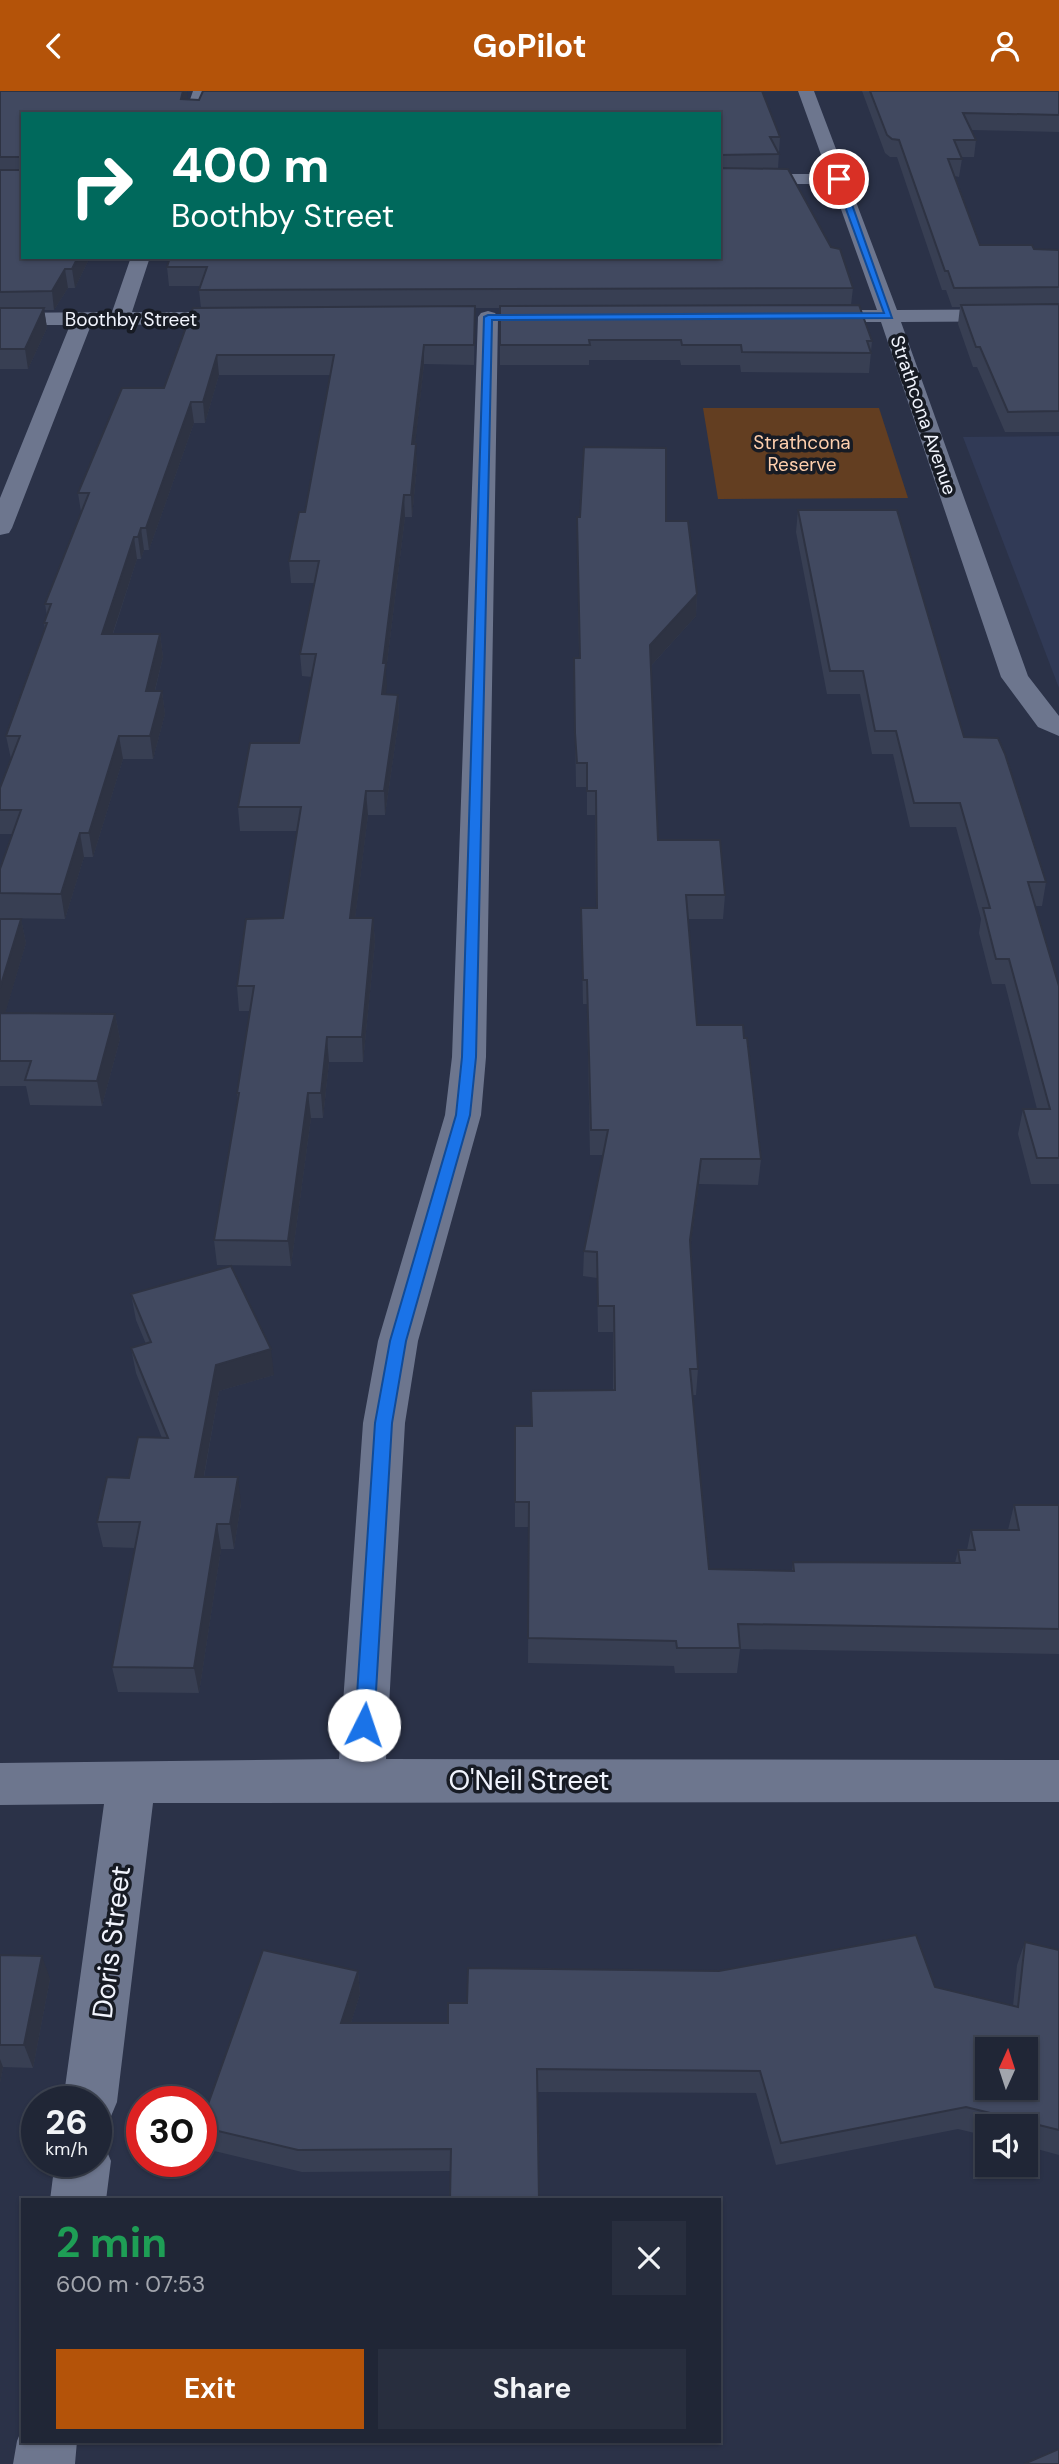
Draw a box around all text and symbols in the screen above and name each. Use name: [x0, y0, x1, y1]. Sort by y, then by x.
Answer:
text: GoPilot: [472, 25, 587, 67]
icon: back: [35, 27, 73, 65]
icon: person: [986, 27, 1024, 65]
text: 400 m: [171, 133, 329, 197]
icon: right: [56, 140, 147, 231]
pin: [809, 149, 869, 209]
icon: arrive: [820, 160, 858, 198]
text: Boothby Street: [171, 195, 394, 237]
street label: Boothby Street: [65, 307, 197, 332]
street label: Strathcona Avenue: [885, 332, 963, 498]
park label: Strathcona Reserve: [753, 430, 851, 477]
position arrow: [327, 1688, 401, 1762]
street label: O'Neil Street: [448, 1762, 610, 1799]
street label: Doris Street: [84, 1863, 139, 2021]
north arrow: [975, 2037, 1038, 2100]
map controls: [975, 2037, 1038, 2177]
speed limit sign: 30: [126, 2086, 217, 2177]
text: 26: [45, 2099, 88, 2145]
button: sound: [975, 2114, 1038, 2177]
text: km/h: [45, 2137, 88, 2161]
text: 2 min: [56, 2215, 167, 2270]
button: close: [612, 2221, 686, 2295]
text: 600 m · 07:53: [56, 2269, 205, 2299]
button: Exit: [56, 2349, 364, 2429]
button: Share: [378, 2349, 686, 2429]

